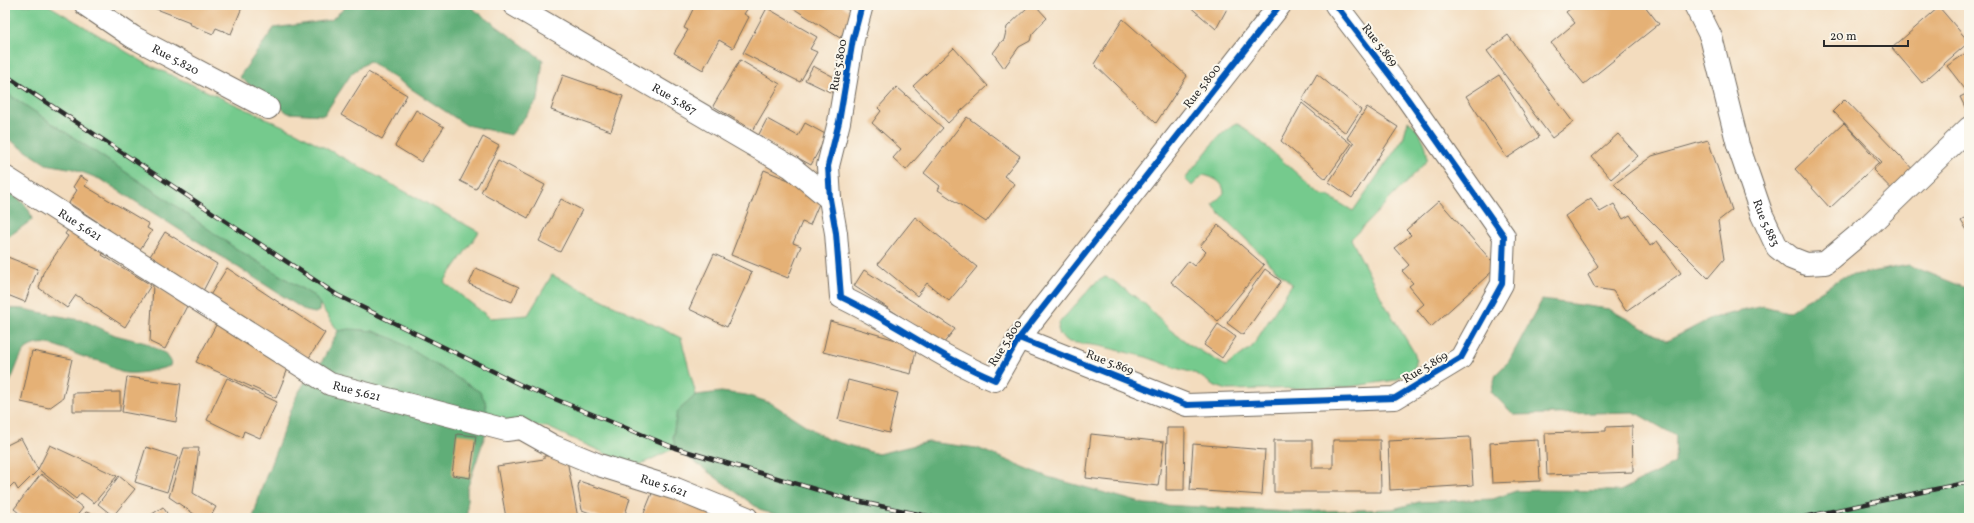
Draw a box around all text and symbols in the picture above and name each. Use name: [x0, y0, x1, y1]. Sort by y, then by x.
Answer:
street label: Rue 5.869: [1357, 21, 1401, 70]
scale bar: [1824, 22, 1908, 48]
text: 20 m: [1830, 29, 1857, 45]
street label: Rue 5.800: [827, 38, 851, 92]
street label: Rue 5.820: [149, 41, 202, 79]
street label: Rue 5.800: [1180, 61, 1225, 112]
street label: Rue 5.867: [649, 80, 700, 119]
street label: Rue 5.883: [1748, 197, 1783, 250]
street label: Rue 5.621: [55, 206, 104, 246]
street label: Rue 5.800: [985, 317, 1027, 370]
street label: Rue 5.869: [1083, 346, 1136, 379]
street label: Rue 5.869: [1400, 348, 1451, 388]
street label: Rue 5.621: [331, 378, 382, 406]
street label: Rue 5.621: [638, 471, 690, 502]

